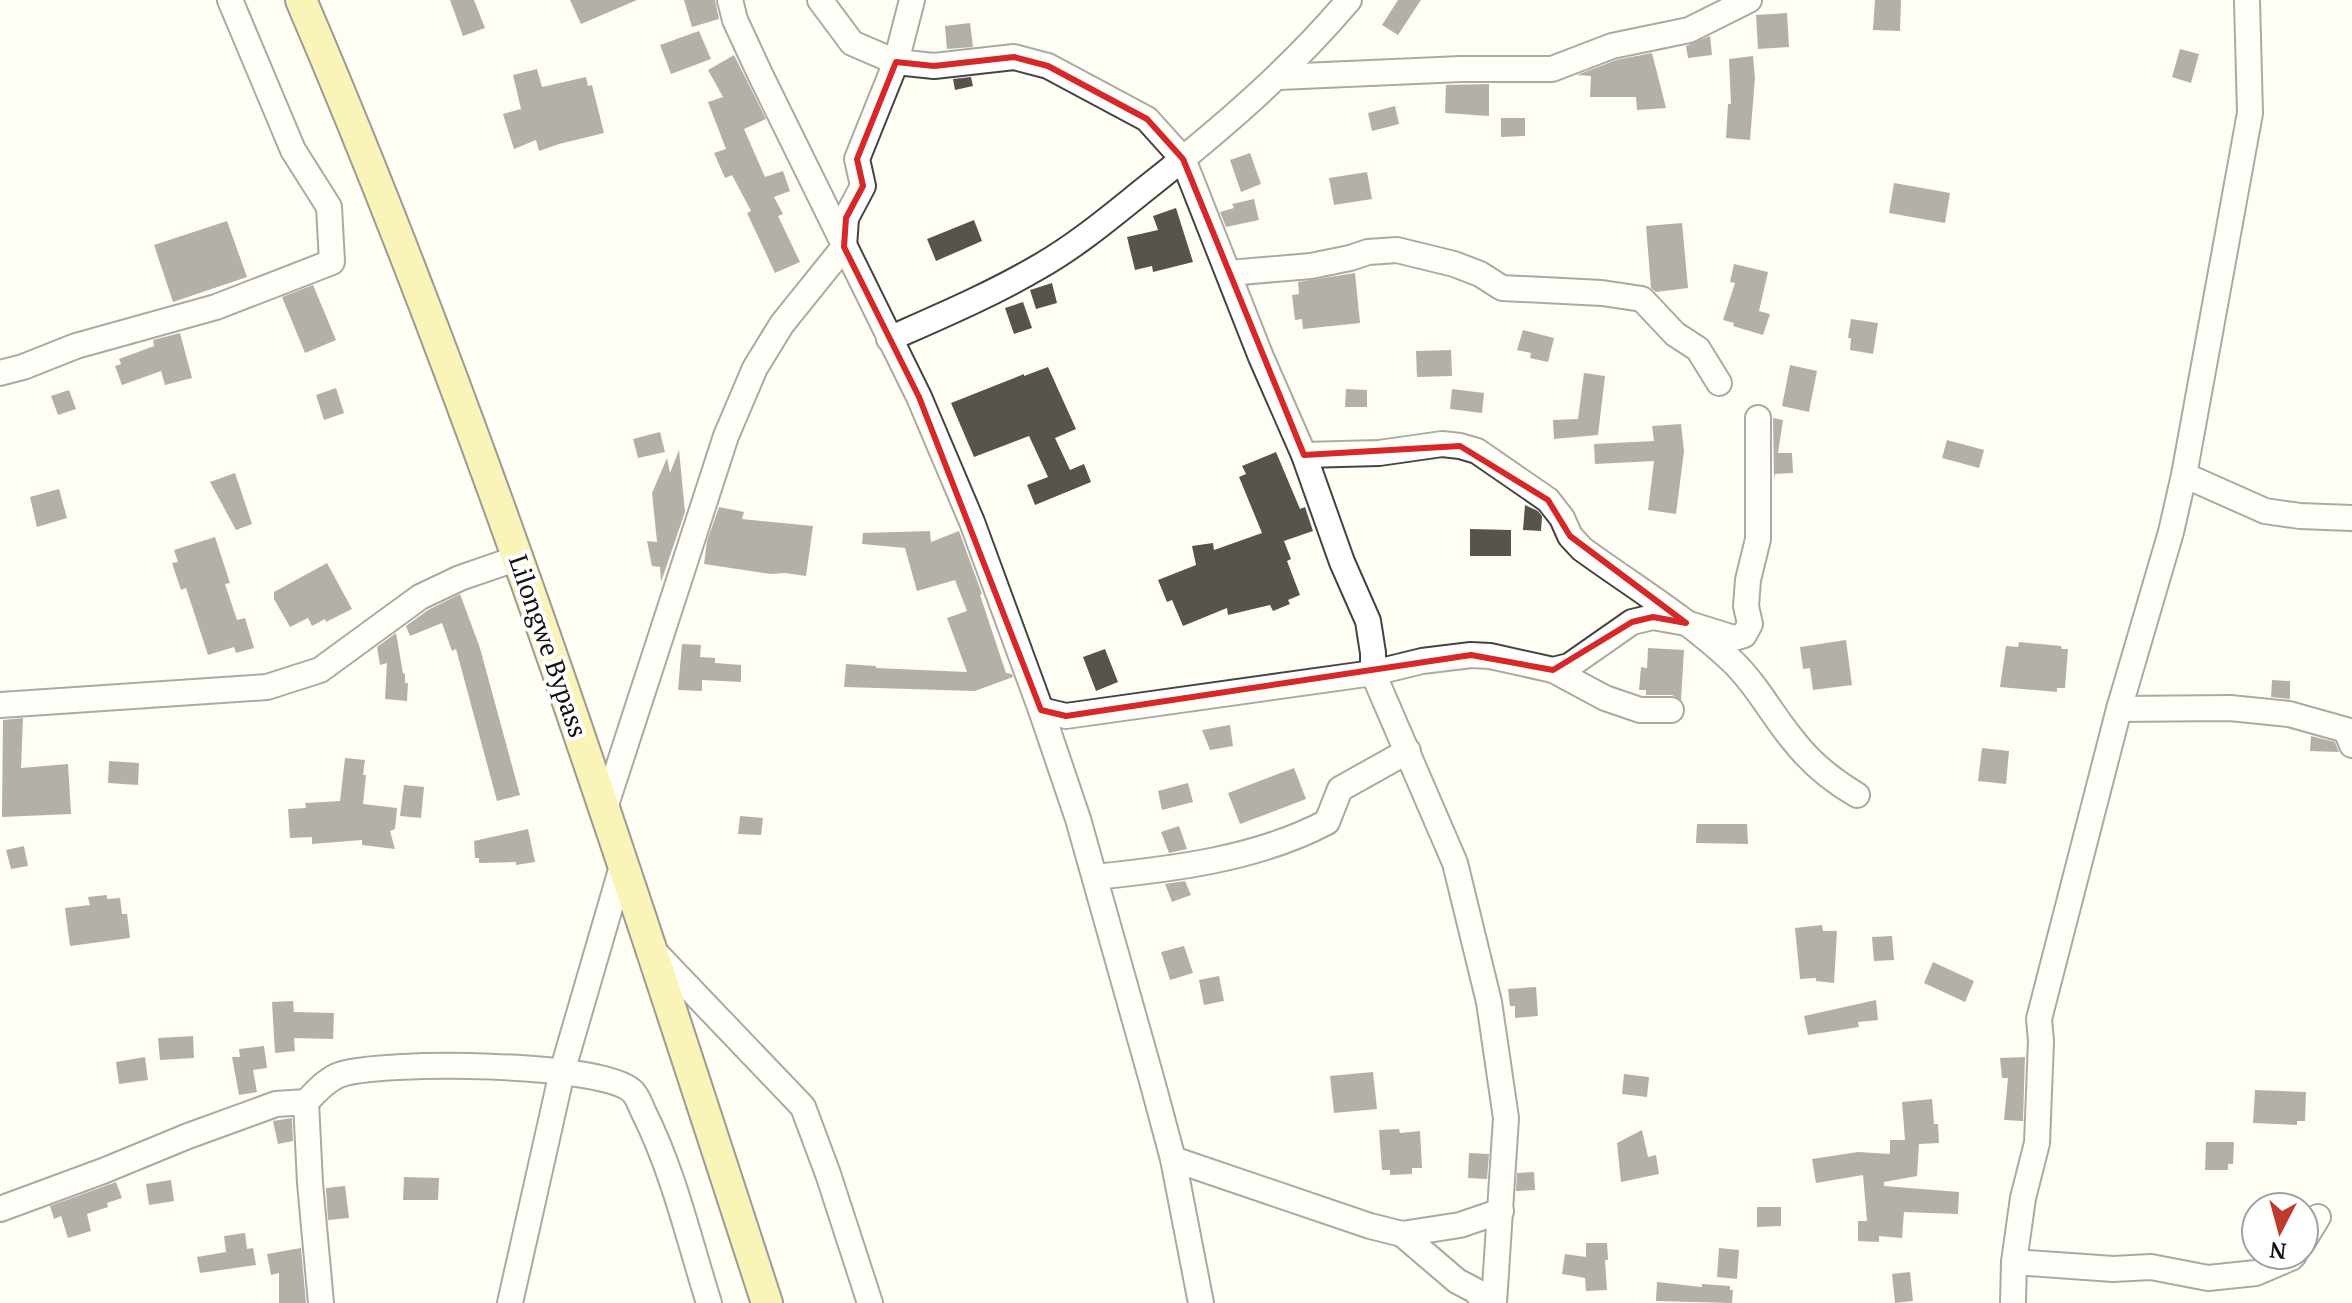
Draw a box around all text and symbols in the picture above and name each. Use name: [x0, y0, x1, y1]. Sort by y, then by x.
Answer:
street label: Lilongwe Bypass: [502, 550, 596, 741]
north arrow: [2240, 1191, 2320, 1271]
text: N: [2268, 1236, 2288, 1267]

